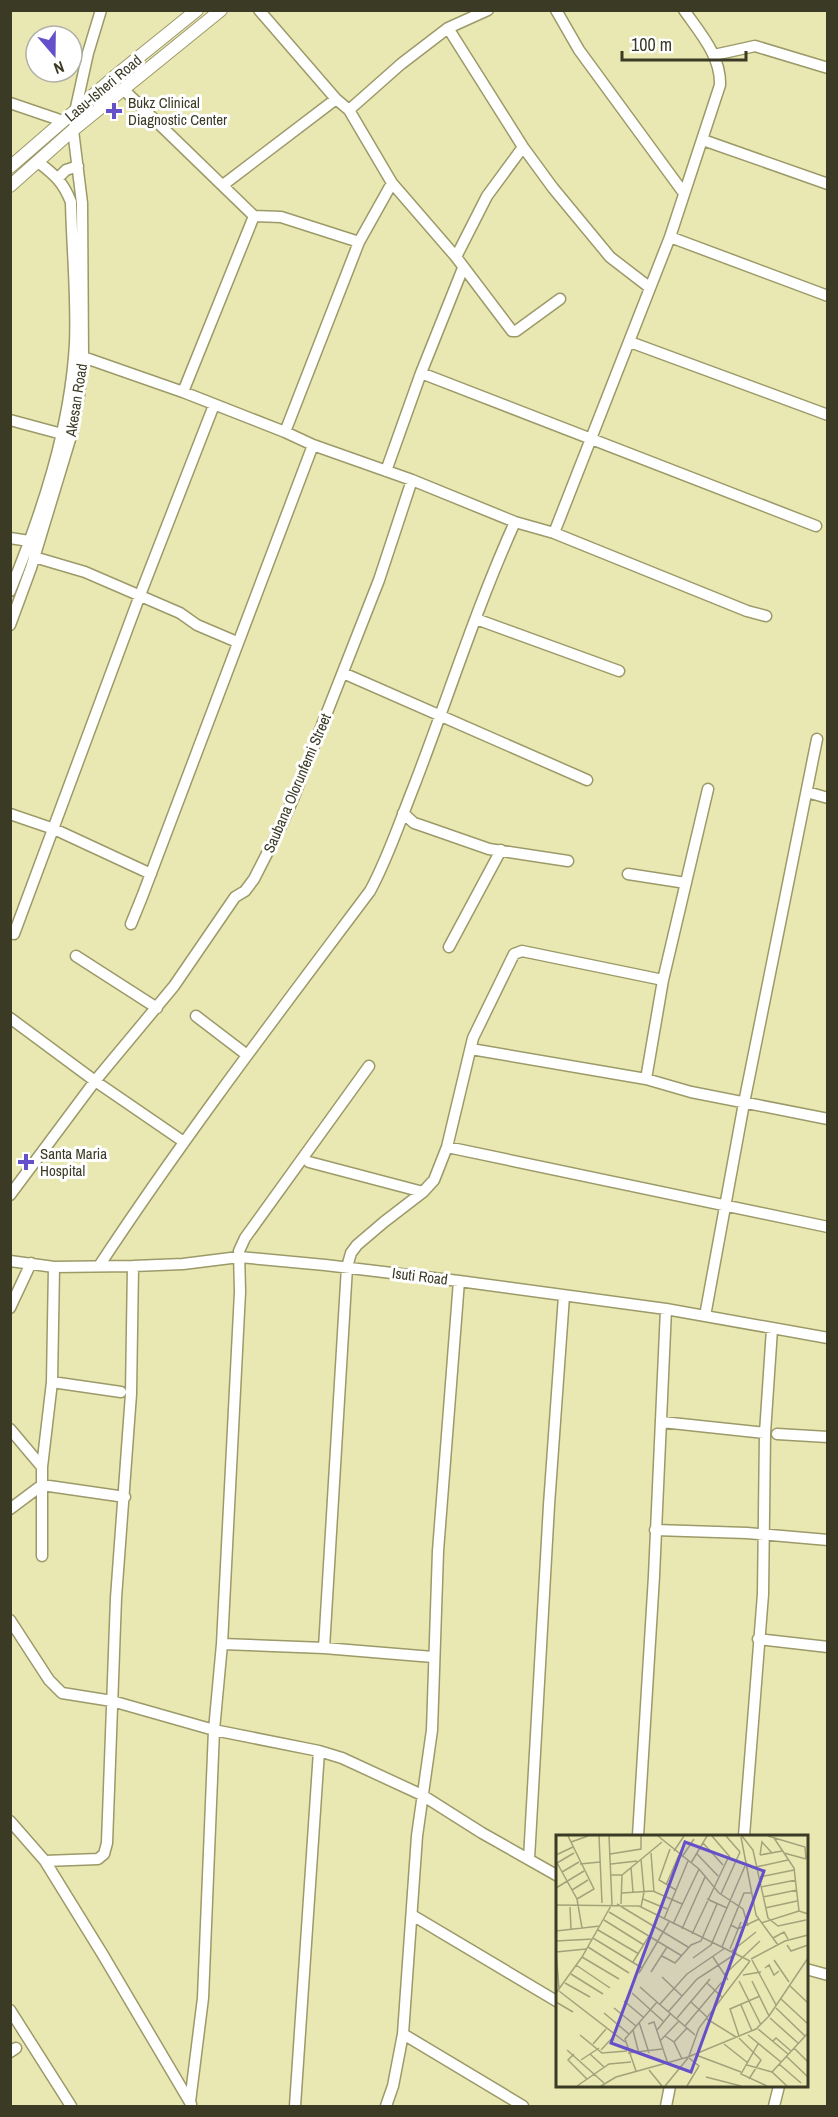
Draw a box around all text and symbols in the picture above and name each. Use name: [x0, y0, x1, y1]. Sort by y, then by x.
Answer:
north arrow: [24, 24, 84, 84]
scale bar: [622, 24, 746, 62]
text: 100 m: [631, 32, 672, 57]
street label: Lasu-Isheri Road: [60, 50, 146, 126]
text: N: [51, 56, 67, 80]
place label: Bukz Clinical Diagnostic Center: [128, 92, 227, 130]
marker: Bukz Clinical Diagnostic Center: [105, 102, 123, 120]
street label: Akesan Road: [60, 362, 92, 439]
street label: Saubana Olorunfemi Street: [258, 709, 336, 856]
place label: Santa Maria Hospital: [40, 1143, 107, 1181]
marker: Santa Maria Hospital: [17, 1153, 35, 1171]
street label: Isuti Road: [391, 1262, 449, 1290]
inset map: [556, 1835, 808, 2087]

